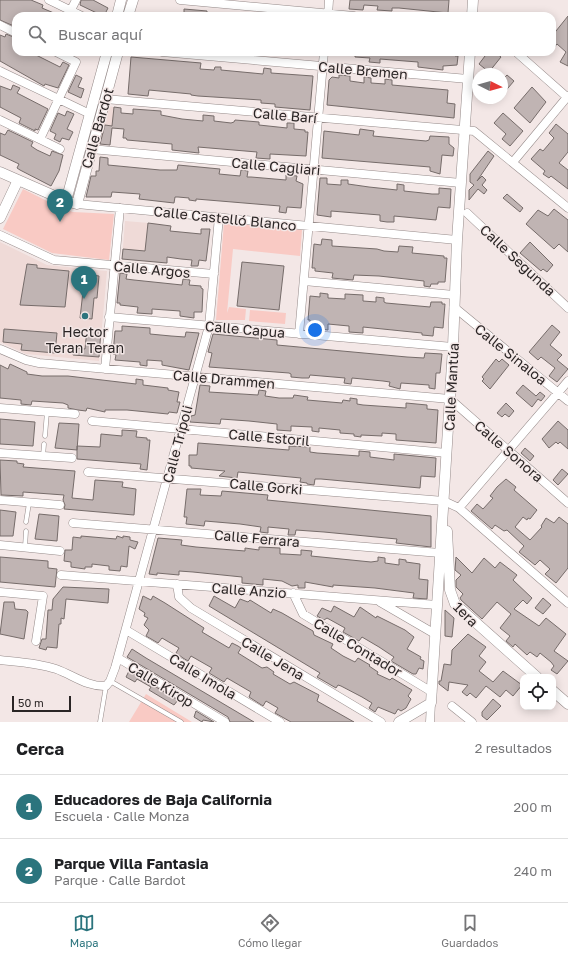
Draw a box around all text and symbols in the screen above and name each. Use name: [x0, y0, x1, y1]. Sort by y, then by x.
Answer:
search box: [12, 12, 556, 56]
icon: search: [26, 23, 48, 45]
text: Buscar aquí: [58, 25, 142, 43]
street label: Calle Bremen: [318, 58, 408, 82]
north arrow: [472, 68, 508, 104]
street label: Calle Bardot: [77, 86, 117, 170]
street label: Calle Barí: [252, 104, 319, 126]
street label: Calle Cagliari: [231, 154, 321, 178]
pin: 2: [47, 189, 73, 222]
street label: Calle Castelló Blanco: [153, 202, 297, 234]
street label: Calle Segunda: [477, 221, 559, 299]
street label: Calle Argos: [113, 257, 191, 281]
pin: 1: [71, 266, 97, 299]
marker: Hector Teran Teran: [80, 311, 90, 321]
street label: Calle Capua: [204, 317, 286, 341]
your location: [305, 320, 325, 340]
street label: Calle Sinaloa: [472, 320, 550, 388]
place label: Hector Teran Teran: [46, 323, 124, 356]
street label: Calle Mantúa: [440, 342, 462, 432]
street label: Calle Drammen: [172, 366, 276, 392]
street label: Calle Trípoli: [158, 403, 196, 485]
street label: Calle Sonora: [471, 417, 547, 485]
street label: Calle Estoril: [228, 425, 310, 449]
street label: Calle Gorki: [229, 474, 303, 498]
street label: Calle Ferrara: [213, 526, 301, 550]
street label: Calle Anzio: [211, 579, 287, 601]
street label: 1era: [450, 598, 482, 630]
street label: Calle Contador: [311, 614, 406, 680]
street label: Calle Jena: [239, 633, 307, 683]
street label: Calle Imola: [166, 649, 240, 703]
street label: Calle Kirop: [125, 658, 197, 710]
map controls: [520, 674, 556, 710]
button: locate: [520, 674, 556, 710]
scale bar: [12, 694, 71, 713]
text: 50 m: [18, 696, 44, 709]
text: Cerca: [16, 738, 64, 759]
text: 2 resultados: [475, 740, 552, 756]
text: Educadores de Baja California: [54, 790, 272, 808]
text: 1: [26, 799, 32, 815]
text: 200 m: [514, 799, 552, 815]
text: Escuela · Calle Monza: [54, 808, 189, 824]
text: Parque Villa Fantasia: [54, 854, 208, 872]
text: 2: [25, 863, 33, 879]
text: 240 m: [514, 863, 552, 879]
text: Parque · Calle Bardot: [54, 872, 186, 888]
tab: Mapa: [70, 912, 98, 949]
tab: Cómo llegar: [238, 912, 302, 949]
tab: Guardados: [441, 912, 498, 949]

